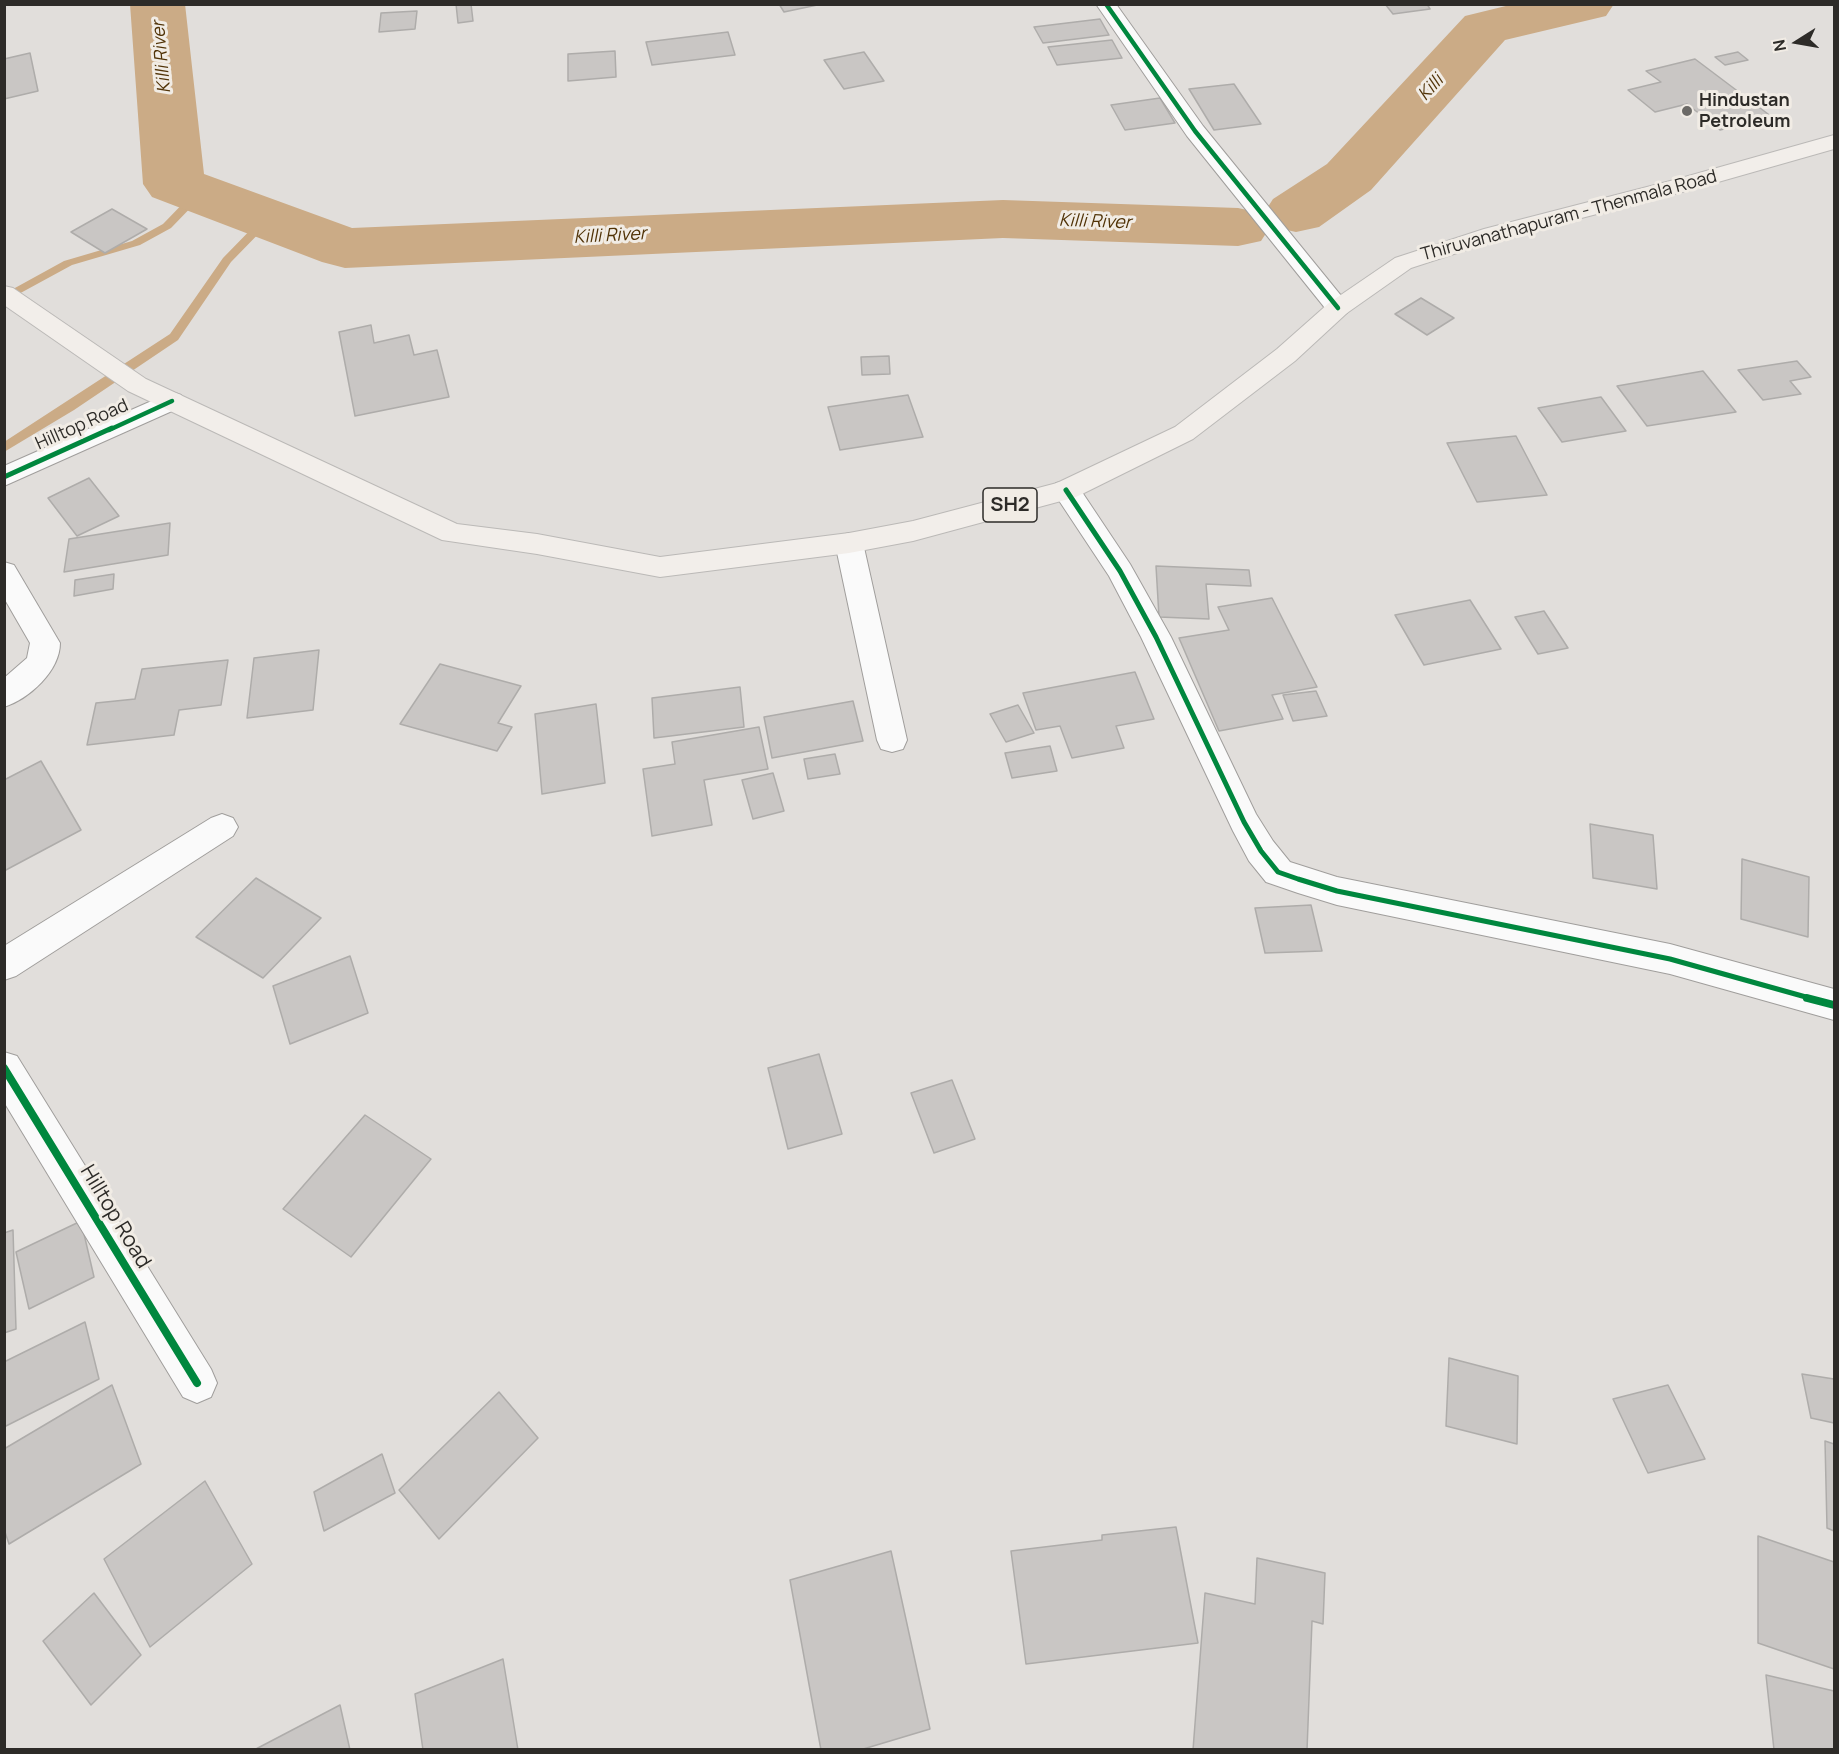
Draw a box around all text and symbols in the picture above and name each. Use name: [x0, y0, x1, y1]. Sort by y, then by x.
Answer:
north arrow: [1767, 12, 1827, 72]
water label: Killi River: [148, 20, 176, 94]
text: N: [1767, 38, 1791, 53]
water label: Killi: [1414, 71, 1448, 105]
place label: Hindustan Petroleum: [1699, 90, 1790, 132]
marker: Hindustan Petroleum: [1680, 104, 1694, 118]
street label: Thiruvanathapuram - Thenmala Road: [1419, 166, 1719, 266]
water label: Killi River: [1058, 210, 1132, 234]
water label: Killi River: [573, 223, 647, 249]
street label: Hilltop Road: [32, 395, 132, 455]
road number: SH2: [983, 488, 1037, 522]
street label: Hilltop Road: [74, 1161, 156, 1273]

